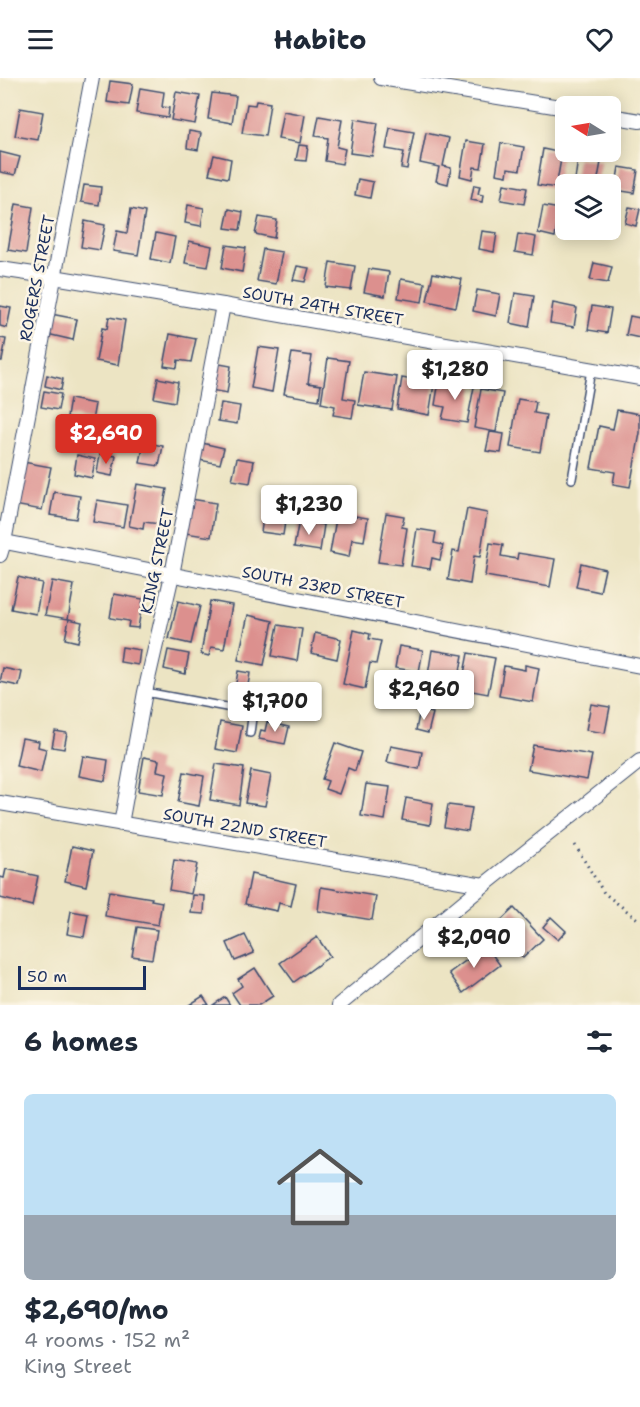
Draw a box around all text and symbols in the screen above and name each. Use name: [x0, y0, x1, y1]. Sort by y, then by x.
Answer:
text: Habito: [273, 21, 367, 58]
icon: menu: [24, 23, 57, 56]
icon: heart: [583, 23, 616, 56]
north arrow: [555, 96, 621, 162]
map controls: [555, 96, 621, 240]
button: layers: [555, 174, 621, 240]
street label: ROGERS STREET: [14, 213, 60, 343]
street label: SOUTH 24TH STREET: [241, 282, 405, 330]
pin: $1,280: [406, 350, 504, 401]
text: $1,280: [421, 356, 489, 382]
pin: $2,690: [57, 414, 155, 465]
text: $2,690: [69, 420, 143, 446]
pin: $1,230: [260, 485, 358, 536]
text: $1,230: [275, 491, 343, 517]
street label: KING STREET: [136, 506, 178, 616]
street label: SOUTH 23RD STREET: [240, 561, 406, 613]
pin: $2,960: [375, 670, 473, 721]
text: $2,960: [388, 676, 460, 702]
pin: $1,700: [226, 682, 324, 733]
text: $1,700: [242, 688, 308, 714]
street label: SOUTH 22ND STREET: [162, 803, 329, 853]
pin: $2,090: [425, 918, 523, 969]
text: $2,090: [437, 924, 511, 950]
scale bar: [18, 963, 146, 990]
text: 50 m: [27, 966, 67, 987]
text: 6 homes: [24, 1024, 138, 1059]
icon: filters: [583, 1025, 616, 1058]
icon: home: [266, 1133, 374, 1241]
text: $2,690/mo: [24, 1292, 169, 1327]
text: 4 rooms · 152 m²: [24, 1327, 190, 1353]
text: King Street: [24, 1353, 132, 1379]

